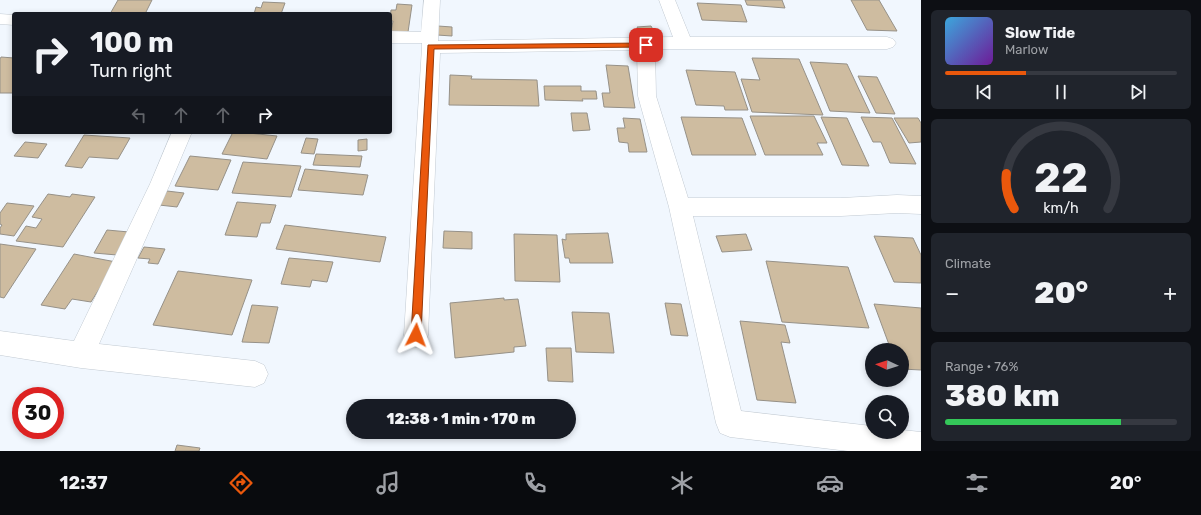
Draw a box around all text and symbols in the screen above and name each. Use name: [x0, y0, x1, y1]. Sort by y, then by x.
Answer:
text: Slow Tide: [1005, 24, 1075, 42]
text: 100 m: [90, 26, 174, 59]
icon: right: [24, 28, 76, 80]
pin: [629, 28, 663, 62]
icon: arrive: [635, 34, 657, 56]
text: Marlow: [1005, 42, 1048, 57]
text: Turn right: [90, 60, 172, 82]
icon: previous: [973, 81, 995, 103]
icon: pause: [1050, 81, 1072, 103]
icon: next: [1127, 81, 1149, 103]
icon: left: [128, 104, 150, 126]
icon: ahead: [170, 104, 192, 126]
icon: ahead: [212, 104, 234, 126]
icon: right: [254, 104, 276, 126]
text: 22: [1034, 153, 1088, 202]
text: km/h: [1043, 200, 1079, 217]
text: Climate: [945, 256, 991, 271]
text: 20°: [1034, 275, 1088, 311]
text: −: [945, 280, 959, 307]
text: +: [1163, 280, 1177, 307]
position arrow: [395, 314, 437, 356]
north arrow: [865, 343, 909, 387]
map controls: [865, 343, 909, 439]
text: Range · 76%: [945, 359, 1018, 374]
text: 380 km: [945, 378, 1060, 414]
speed limit sign: 30: [12, 387, 64, 439]
button: search: [865, 395, 909, 439]
text: 12:38 · 1 min · 170 m: [387, 410, 535, 428]
icon: directions: [227, 469, 255, 497]
icon: music: [374, 469, 402, 497]
icon: phone: [521, 469, 549, 497]
icon: climate: [668, 469, 696, 497]
icon: car: [816, 469, 844, 497]
icon: filters: [963, 469, 991, 497]
text: 12:37: [60, 472, 108, 494]
text: 20°: [1110, 472, 1141, 494]

